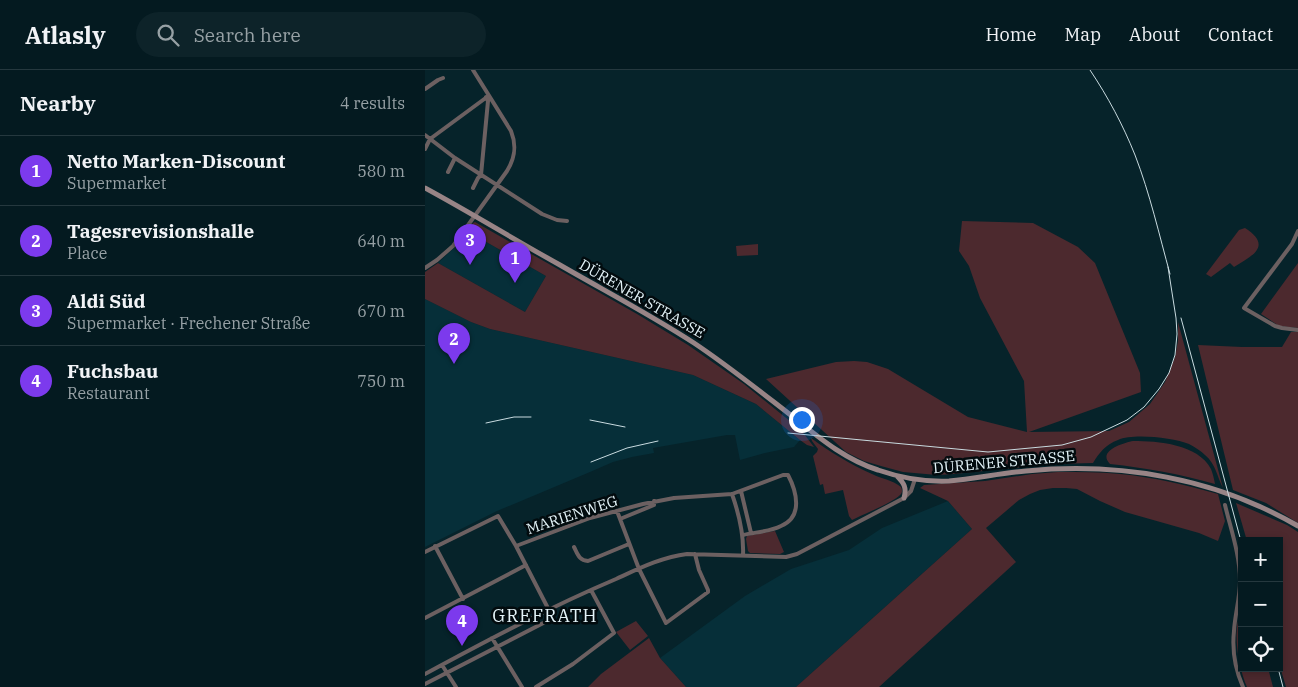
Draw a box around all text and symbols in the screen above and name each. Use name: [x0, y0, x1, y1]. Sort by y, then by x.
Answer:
search box: [136, 12, 486, 57]
text: Atlasly: [25, 19, 106, 51]
icon: search: [154, 21, 182, 49]
text: Search here: [194, 23, 301, 47]
text: Home: [985, 23, 1037, 46]
text: Map: [1065, 23, 1101, 46]
text: About: [1129, 23, 1180, 46]
text: Contact: [1208, 23, 1273, 46]
text: Nearby: [20, 89, 96, 117]
text: 4 results: [340, 93, 405, 113]
text: Netto Marken-Discount: [67, 149, 285, 173]
text: 1: [31, 161, 41, 181]
text: 580 m: [357, 161, 405, 181]
text: Supermarket: [67, 173, 166, 193]
text: Tagesrevisionshalle: [67, 219, 254, 243]
pin: 3: [454, 224, 486, 265]
text: 2: [31, 231, 41, 251]
text: 640 m: [357, 231, 405, 251]
pin: 1: [499, 242, 531, 283]
text: Place: [67, 243, 107, 263]
street label: DÜRENER STRASSE: [576, 255, 709, 342]
text: Aldi Süd: [67, 289, 146, 313]
text: 3: [31, 301, 41, 321]
text: 670 m: [357, 301, 405, 321]
text: Supermarket · Frechener Straße: [67, 313, 310, 333]
pin: 2: [438, 323, 470, 364]
text: Fuchsbau: [67, 359, 158, 383]
text: 4: [31, 371, 41, 391]
text: 750 m: [357, 371, 405, 391]
text: Restaurant: [67, 383, 150, 403]
your location: [789, 407, 815, 433]
street label: DÜRENER STRASSE: [932, 446, 1076, 477]
street label: MARIENWEG: [524, 491, 620, 538]
map controls: [1238, 537, 1283, 672]
button: +: [1238, 537, 1283, 582]
button: −: [1238, 582, 1283, 627]
district label: GREFRATH: [492, 604, 598, 627]
pin: 4: [446, 605, 478, 646]
button: locate: [1238, 627, 1283, 672]

